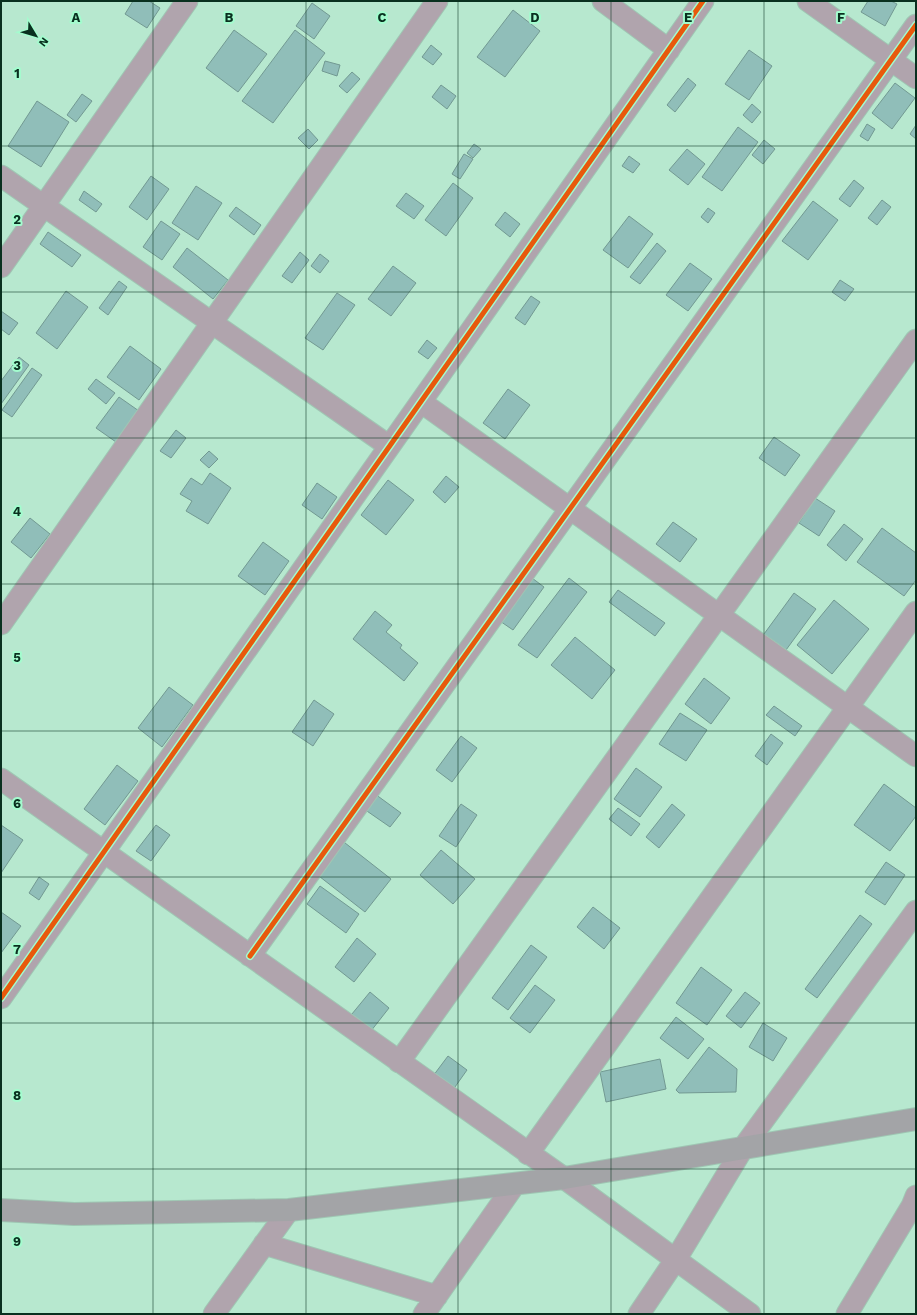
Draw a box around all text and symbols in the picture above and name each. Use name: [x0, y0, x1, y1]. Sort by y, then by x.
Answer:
text: A: [72, 10, 81, 25]
text: B: [225, 10, 234, 25]
text: C: [378, 10, 387, 25]
text: D: [530, 10, 540, 25]
text: E: [684, 10, 692, 25]
text: F: [837, 10, 845, 25]
north arrow: [16, 16, 56, 56]
text: N: [36, 35, 51, 49]
text: 1: [14, 66, 20, 81]
text: 2: [13, 212, 21, 227]
text: 3: [13, 358, 21, 373]
text: 4: [13, 504, 22, 519]
text: 5: [13, 650, 21, 665]
text: 6: [13, 796, 21, 811]
text: 7: [13, 942, 21, 957]
text: 8: [13, 1088, 21, 1103]
text: 9: [13, 1234, 21, 1249]

